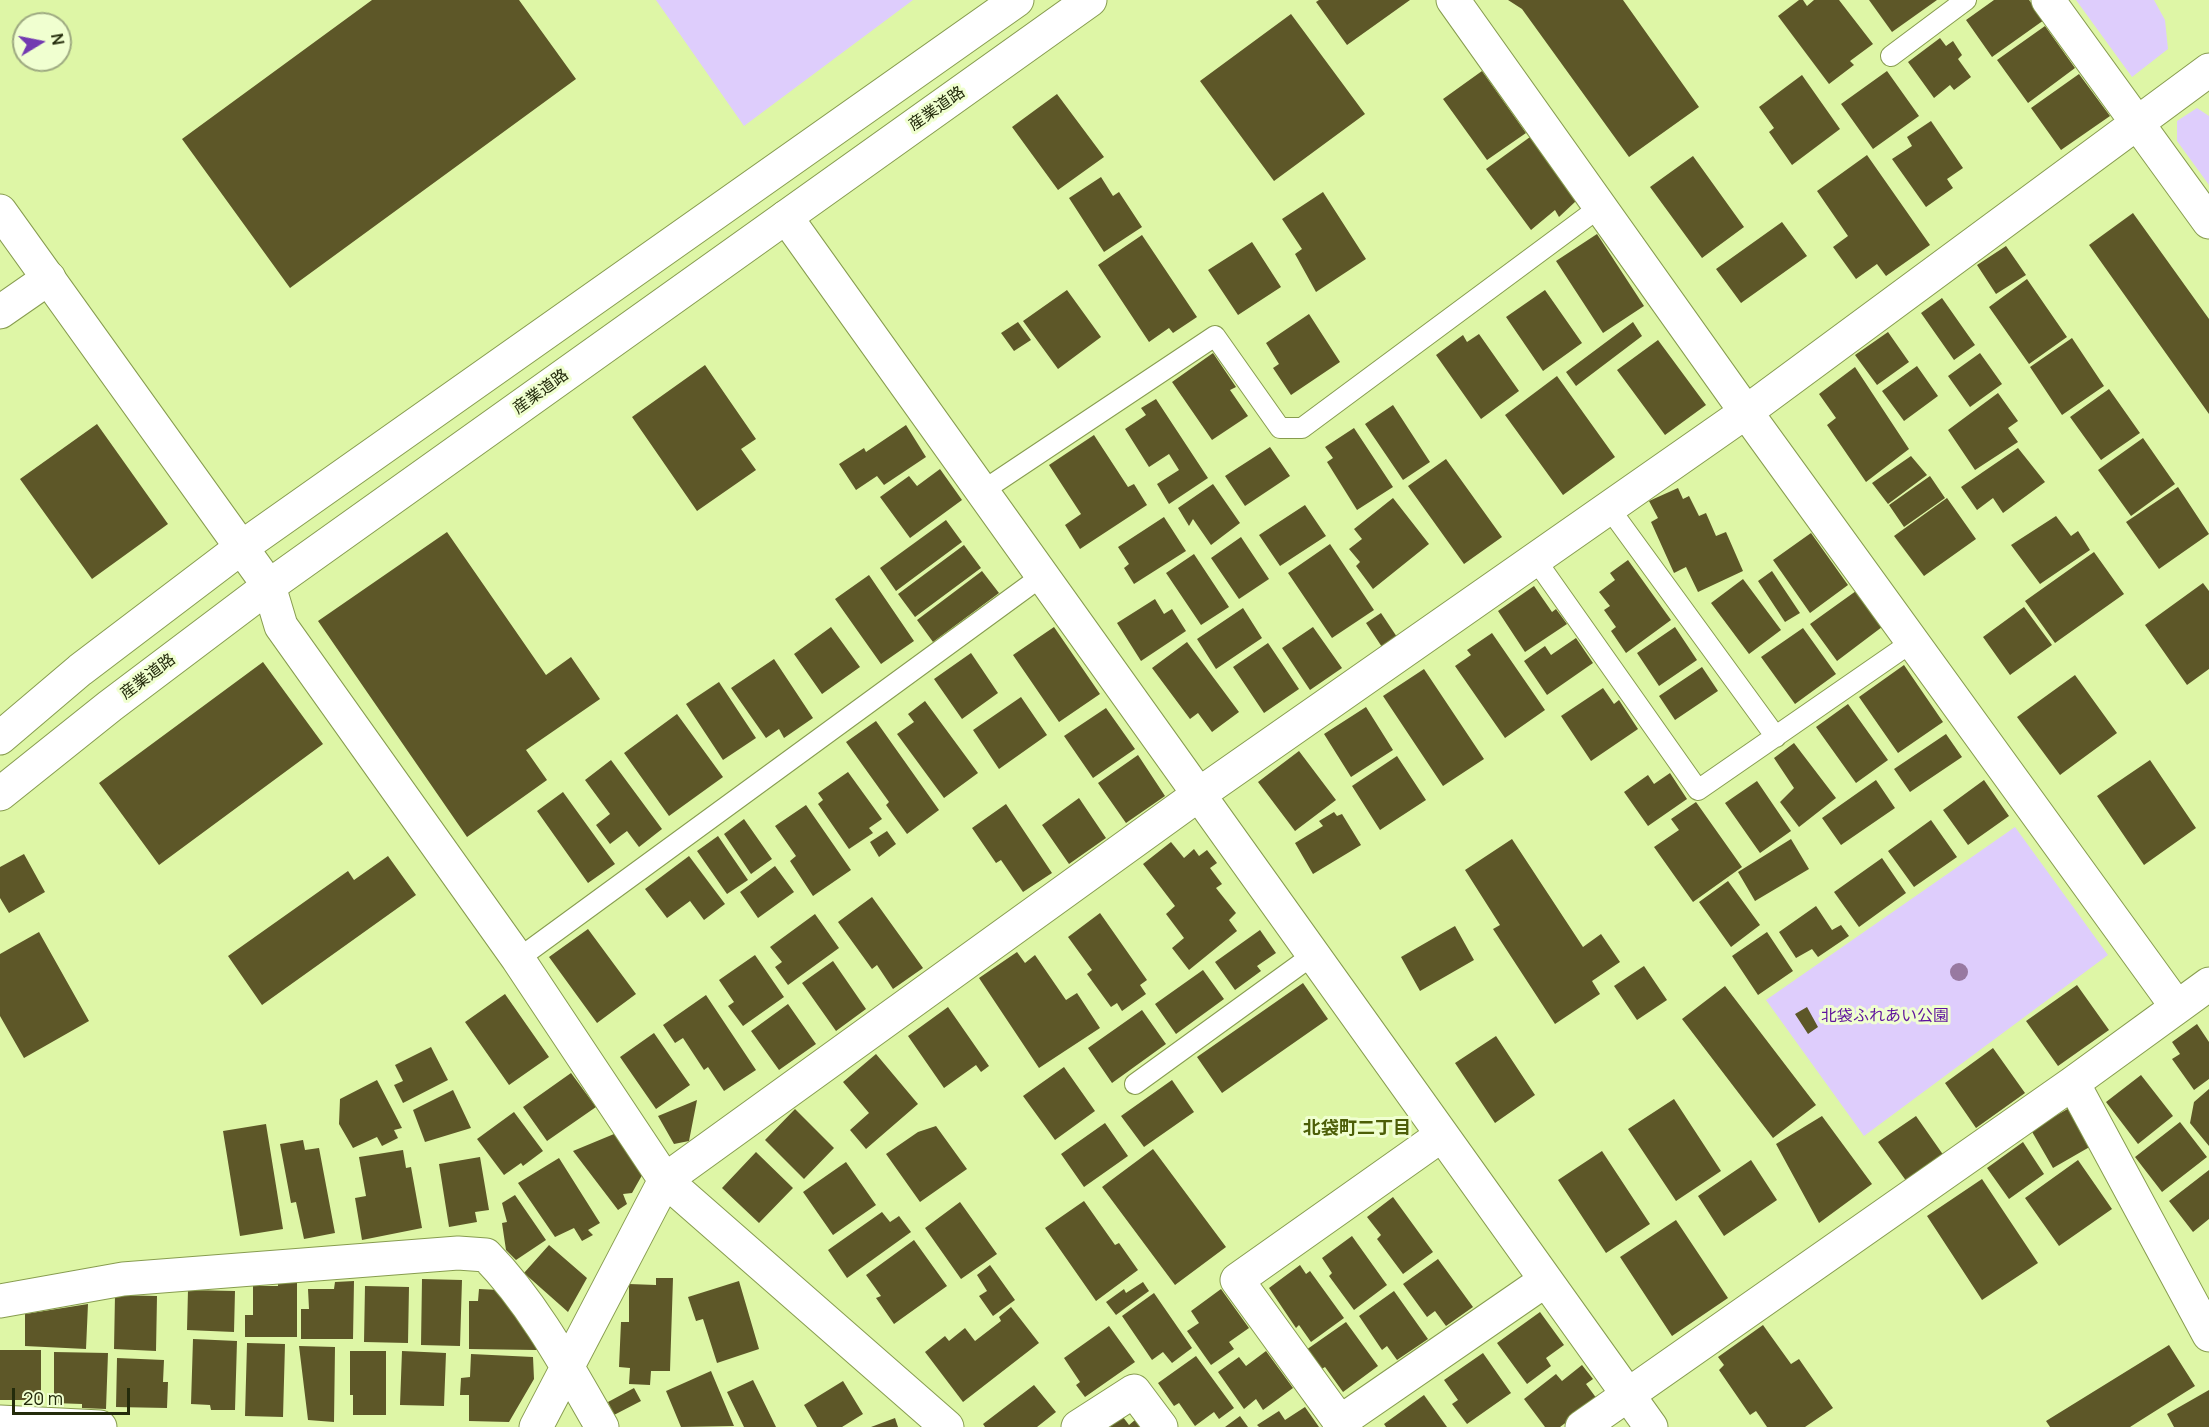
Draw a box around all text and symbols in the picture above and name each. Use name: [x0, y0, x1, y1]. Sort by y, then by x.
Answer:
north arrow: [12, 12, 72, 72]
text: N: [46, 32, 70, 47]
street label: 産業道路: [905, 83, 969, 135]
street label: 産業道路: [509, 365, 573, 419]
street label: 産業道路: [117, 650, 179, 704]
park label: 北袋ふれあい公園: [1821, 1007, 1949, 1027]
district label: 北袋町二丁目: [1303, 1118, 1411, 1140]
scale bar: [15, 1376, 134, 1414]
text: 20 m: [23, 1386, 63, 1410]

